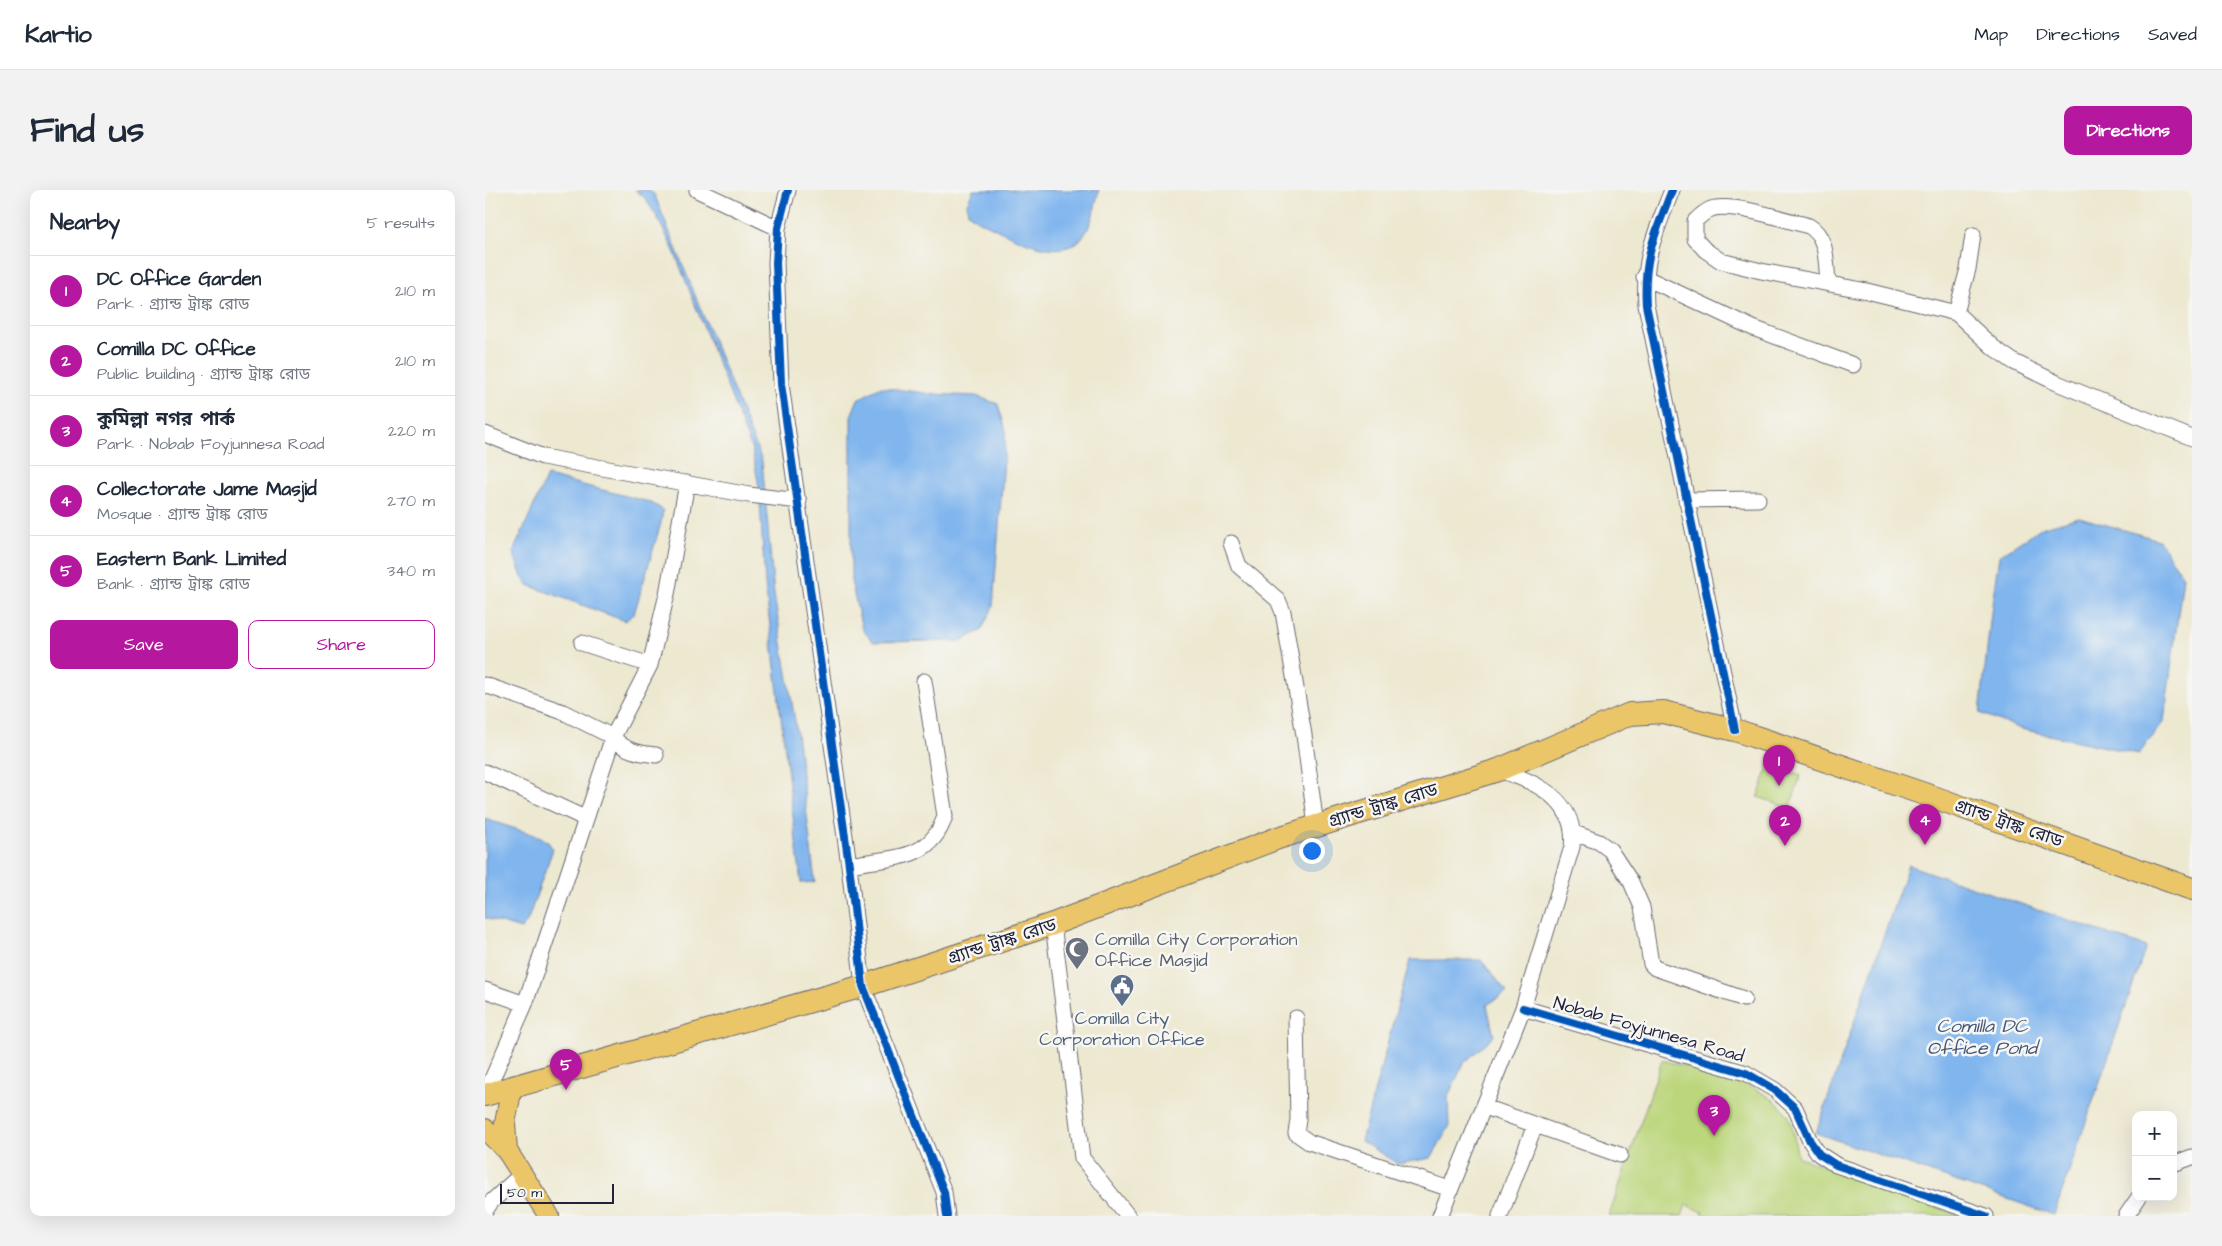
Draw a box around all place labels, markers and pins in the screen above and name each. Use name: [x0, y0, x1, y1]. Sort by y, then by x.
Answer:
pin: 1: [1763, 745, 1795, 786]
pin: 4: [1909, 804, 1941, 845]
pin: 2: [1769, 805, 1801, 846]
place label: Comilla City Corporation Office Masjid: [1095, 927, 1298, 973]
mosque icon: Comilla City Corporation Office Masjid: [1064, 936, 1090, 970]
public building icon: Comilla City Corporation Office: [1109, 973, 1135, 1007]
place label: Comilla City Corporation Office: [1039, 1006, 1205, 1052]
pin: 5: [550, 1049, 582, 1090]
pin: 3: [1698, 1095, 1730, 1136]

